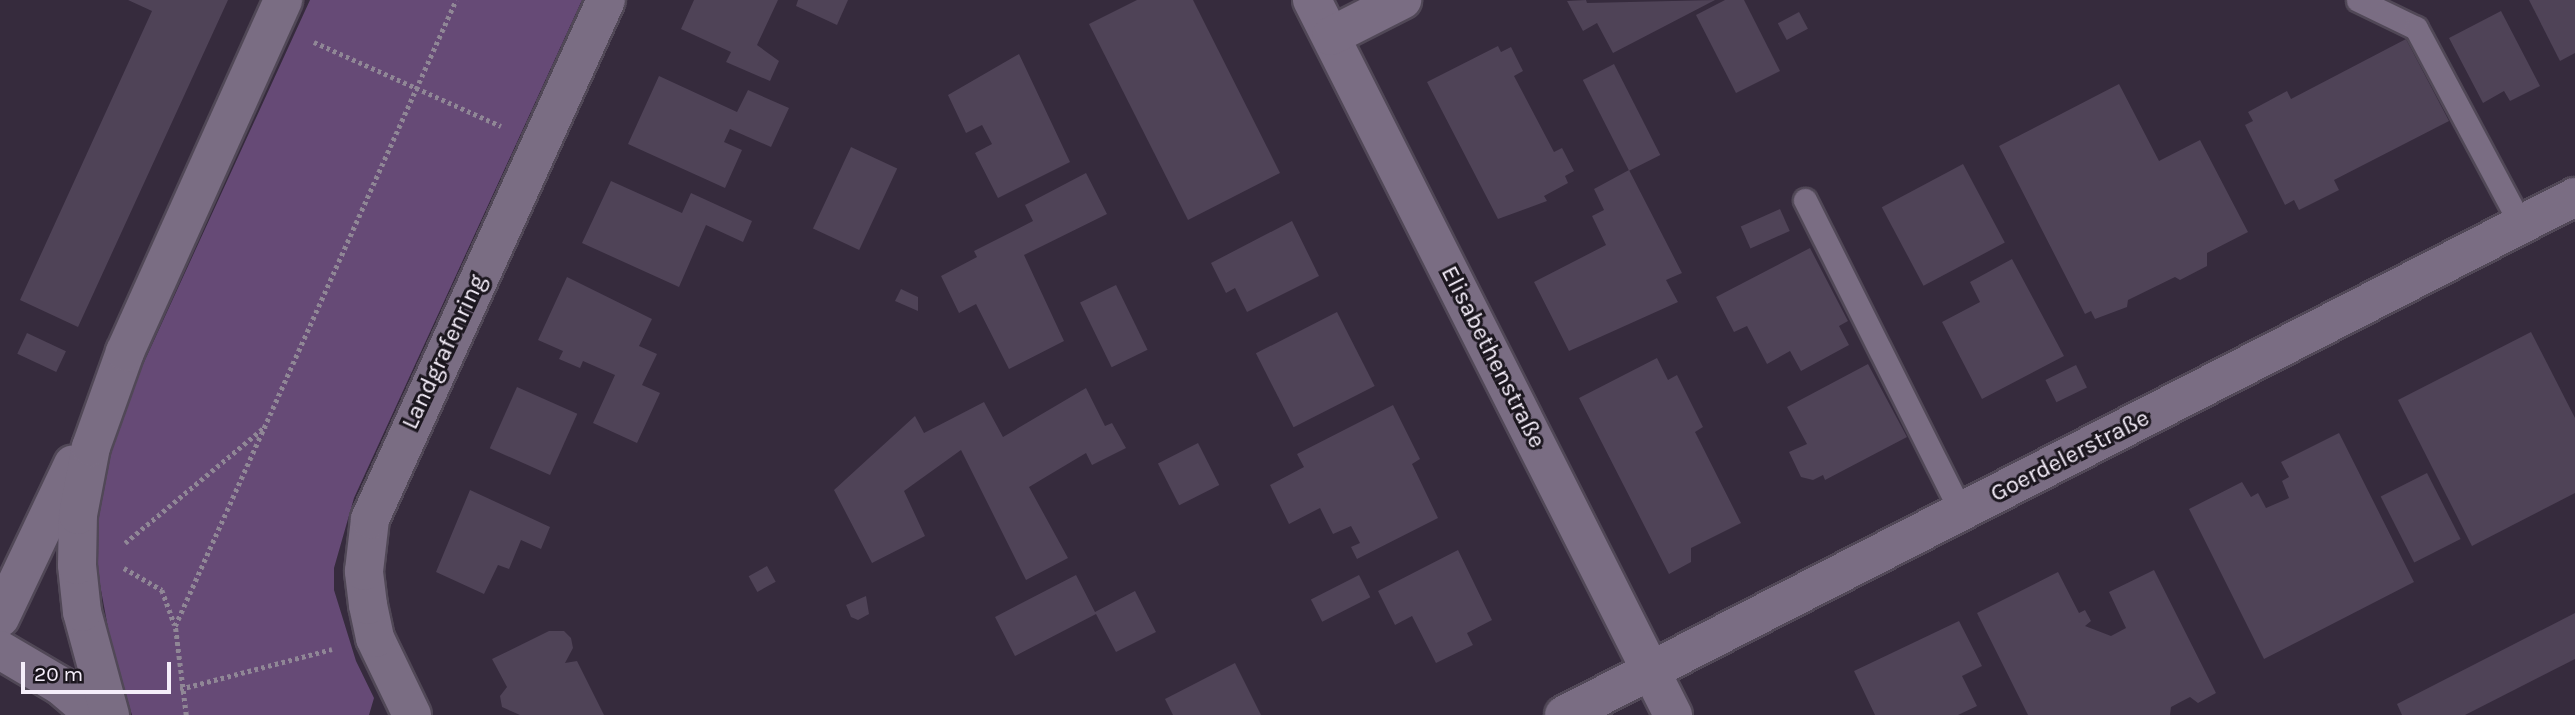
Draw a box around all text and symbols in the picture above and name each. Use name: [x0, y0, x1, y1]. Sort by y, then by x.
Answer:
street label: Elisabethenstraße: [1435, 261, 1551, 453]
street label: Landgrafenring: [396, 270, 492, 434]
street label: Goerdelerstraße: [1986, 404, 2154, 508]
scale bar: [24, 648, 175, 692]
text: 20 m: [34, 662, 83, 686]

